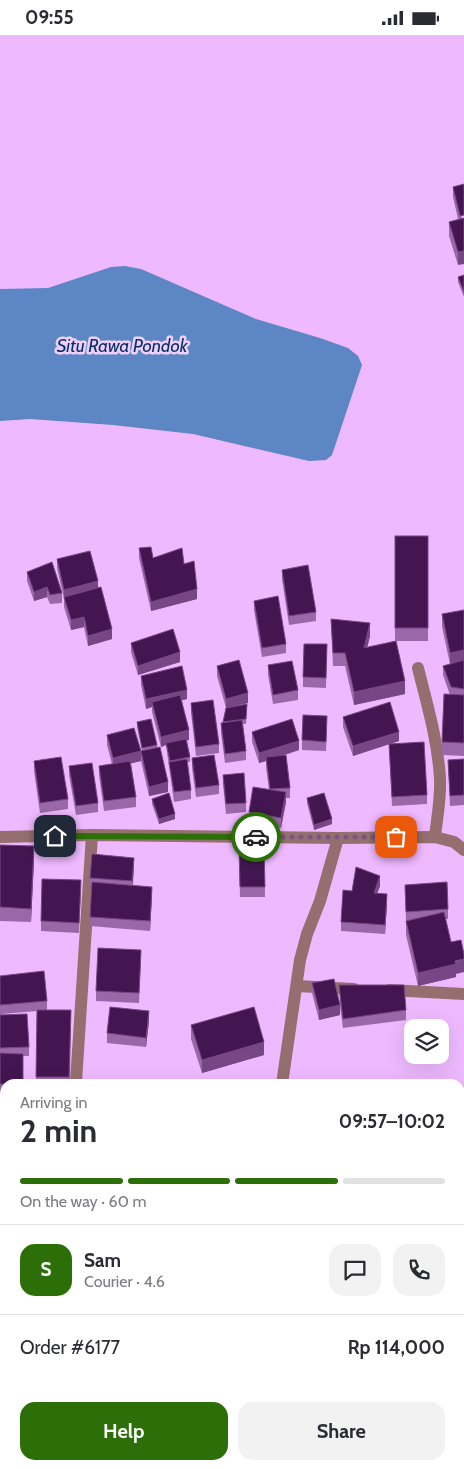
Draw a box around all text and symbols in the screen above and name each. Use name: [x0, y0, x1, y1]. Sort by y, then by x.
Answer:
text: 09:55: [25, 6, 74, 29]
water label: Situ Rawa Pondok: [57, 335, 189, 357]
courier: [231, 812, 281, 862]
pin: [34, 815, 76, 857]
pin: [375, 816, 417, 858]
icon: home: [41, 822, 69, 850]
icon: car: [242, 823, 270, 851]
icon: bag: [382, 823, 410, 851]
map controls: [404, 1019, 449, 1064]
button: layers: [404, 1019, 449, 1064]
text: Arriving in: [20, 1093, 87, 1112]
text: 09:57–10:02: [339, 1110, 445, 1133]
text: 2 min: [20, 1111, 97, 1150]
text: On the way · 60 m: [20, 1192, 146, 1211]
button: chat: [329, 1244, 381, 1296]
button: phone: [393, 1244, 445, 1296]
text: Sam: [84, 1249, 121, 1272]
text: S: [40, 1258, 52, 1281]
text: Courier · 4.6: [84, 1272, 165, 1291]
text: Order #6177: [20, 1336, 120, 1359]
text: Rp 114,000: [348, 1336, 445, 1359]
button: Help: [20, 1402, 228, 1460]
button: Share: [238, 1402, 445, 1460]

